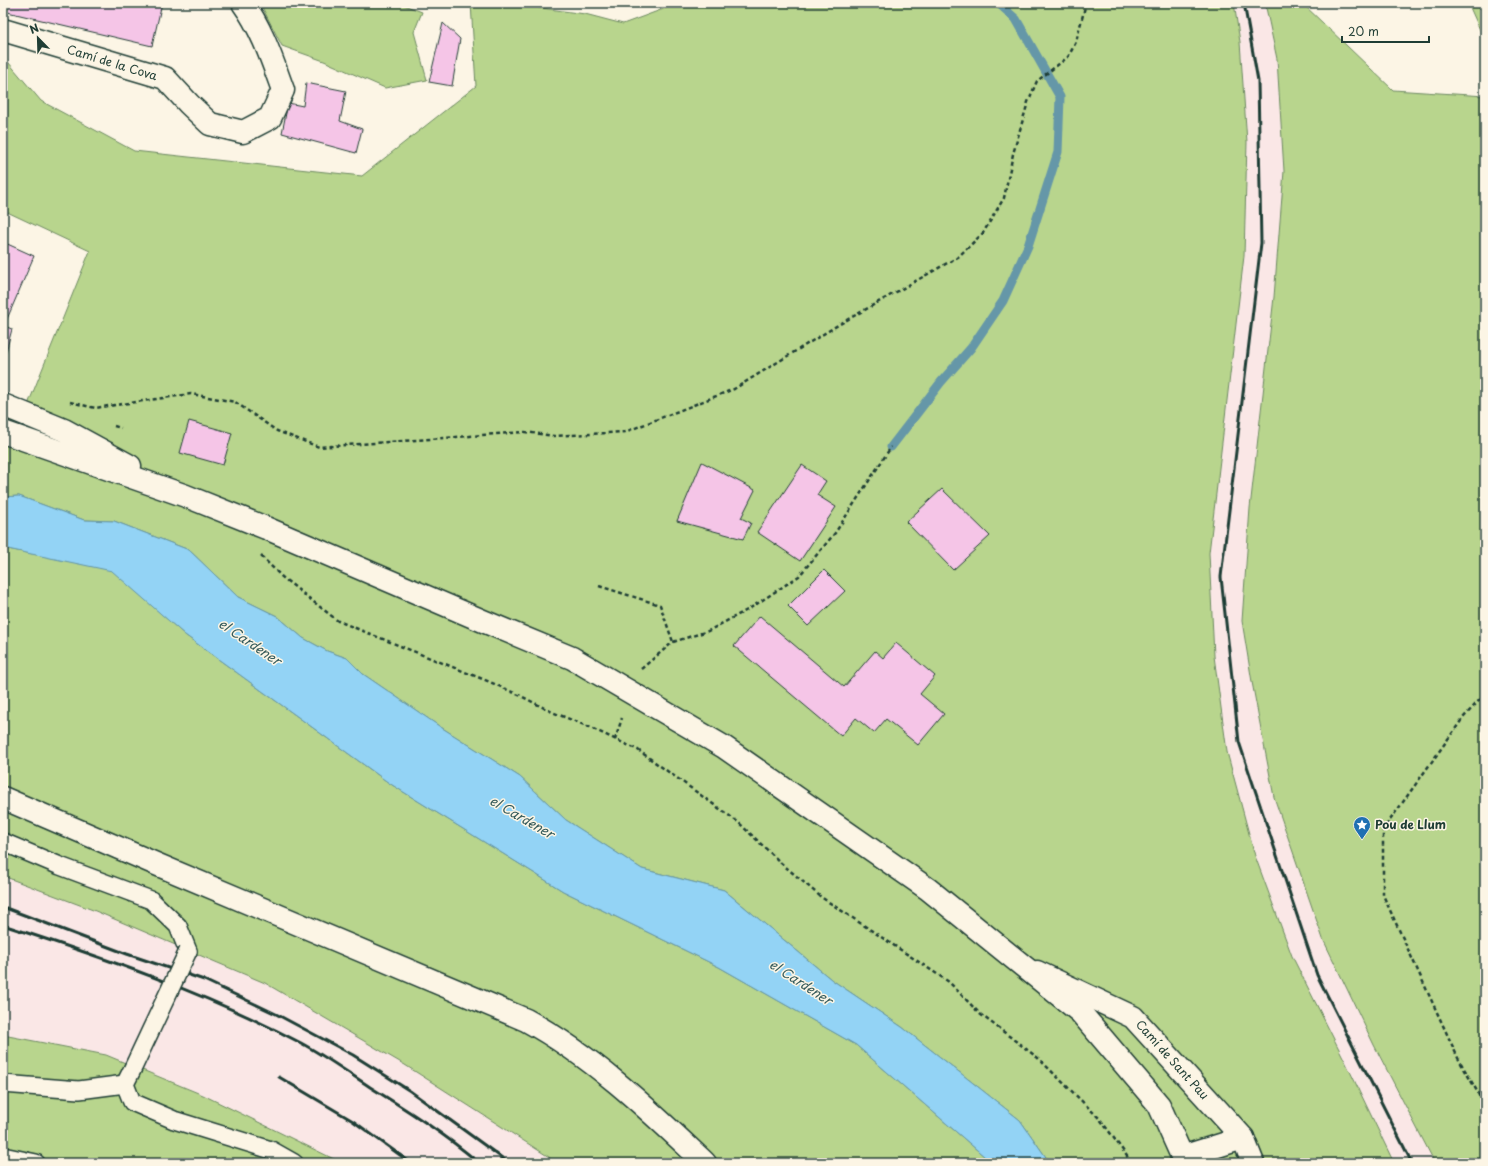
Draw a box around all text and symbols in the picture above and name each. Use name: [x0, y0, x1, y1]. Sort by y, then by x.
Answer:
north arrow: [18, 18, 58, 58]
scale bar: [1342, 18, 1429, 44]
text: N: [27, 19, 41, 38]
text: 20 m: [1348, 22, 1379, 40]
street label: Camí de la Cova: [65, 40, 160, 85]
water label: el Cardener: [215, 614, 287, 671]
water label: el Cardener: [486, 790, 560, 844]
place icon: Pou de Llum: [1352, 815, 1372, 840]
place label: Pou de Llum: [1375, 815, 1446, 833]
water label: el Cardener: [766, 954, 838, 1010]
street label: Camí de Sant Pau: [1132, 1015, 1214, 1103]

